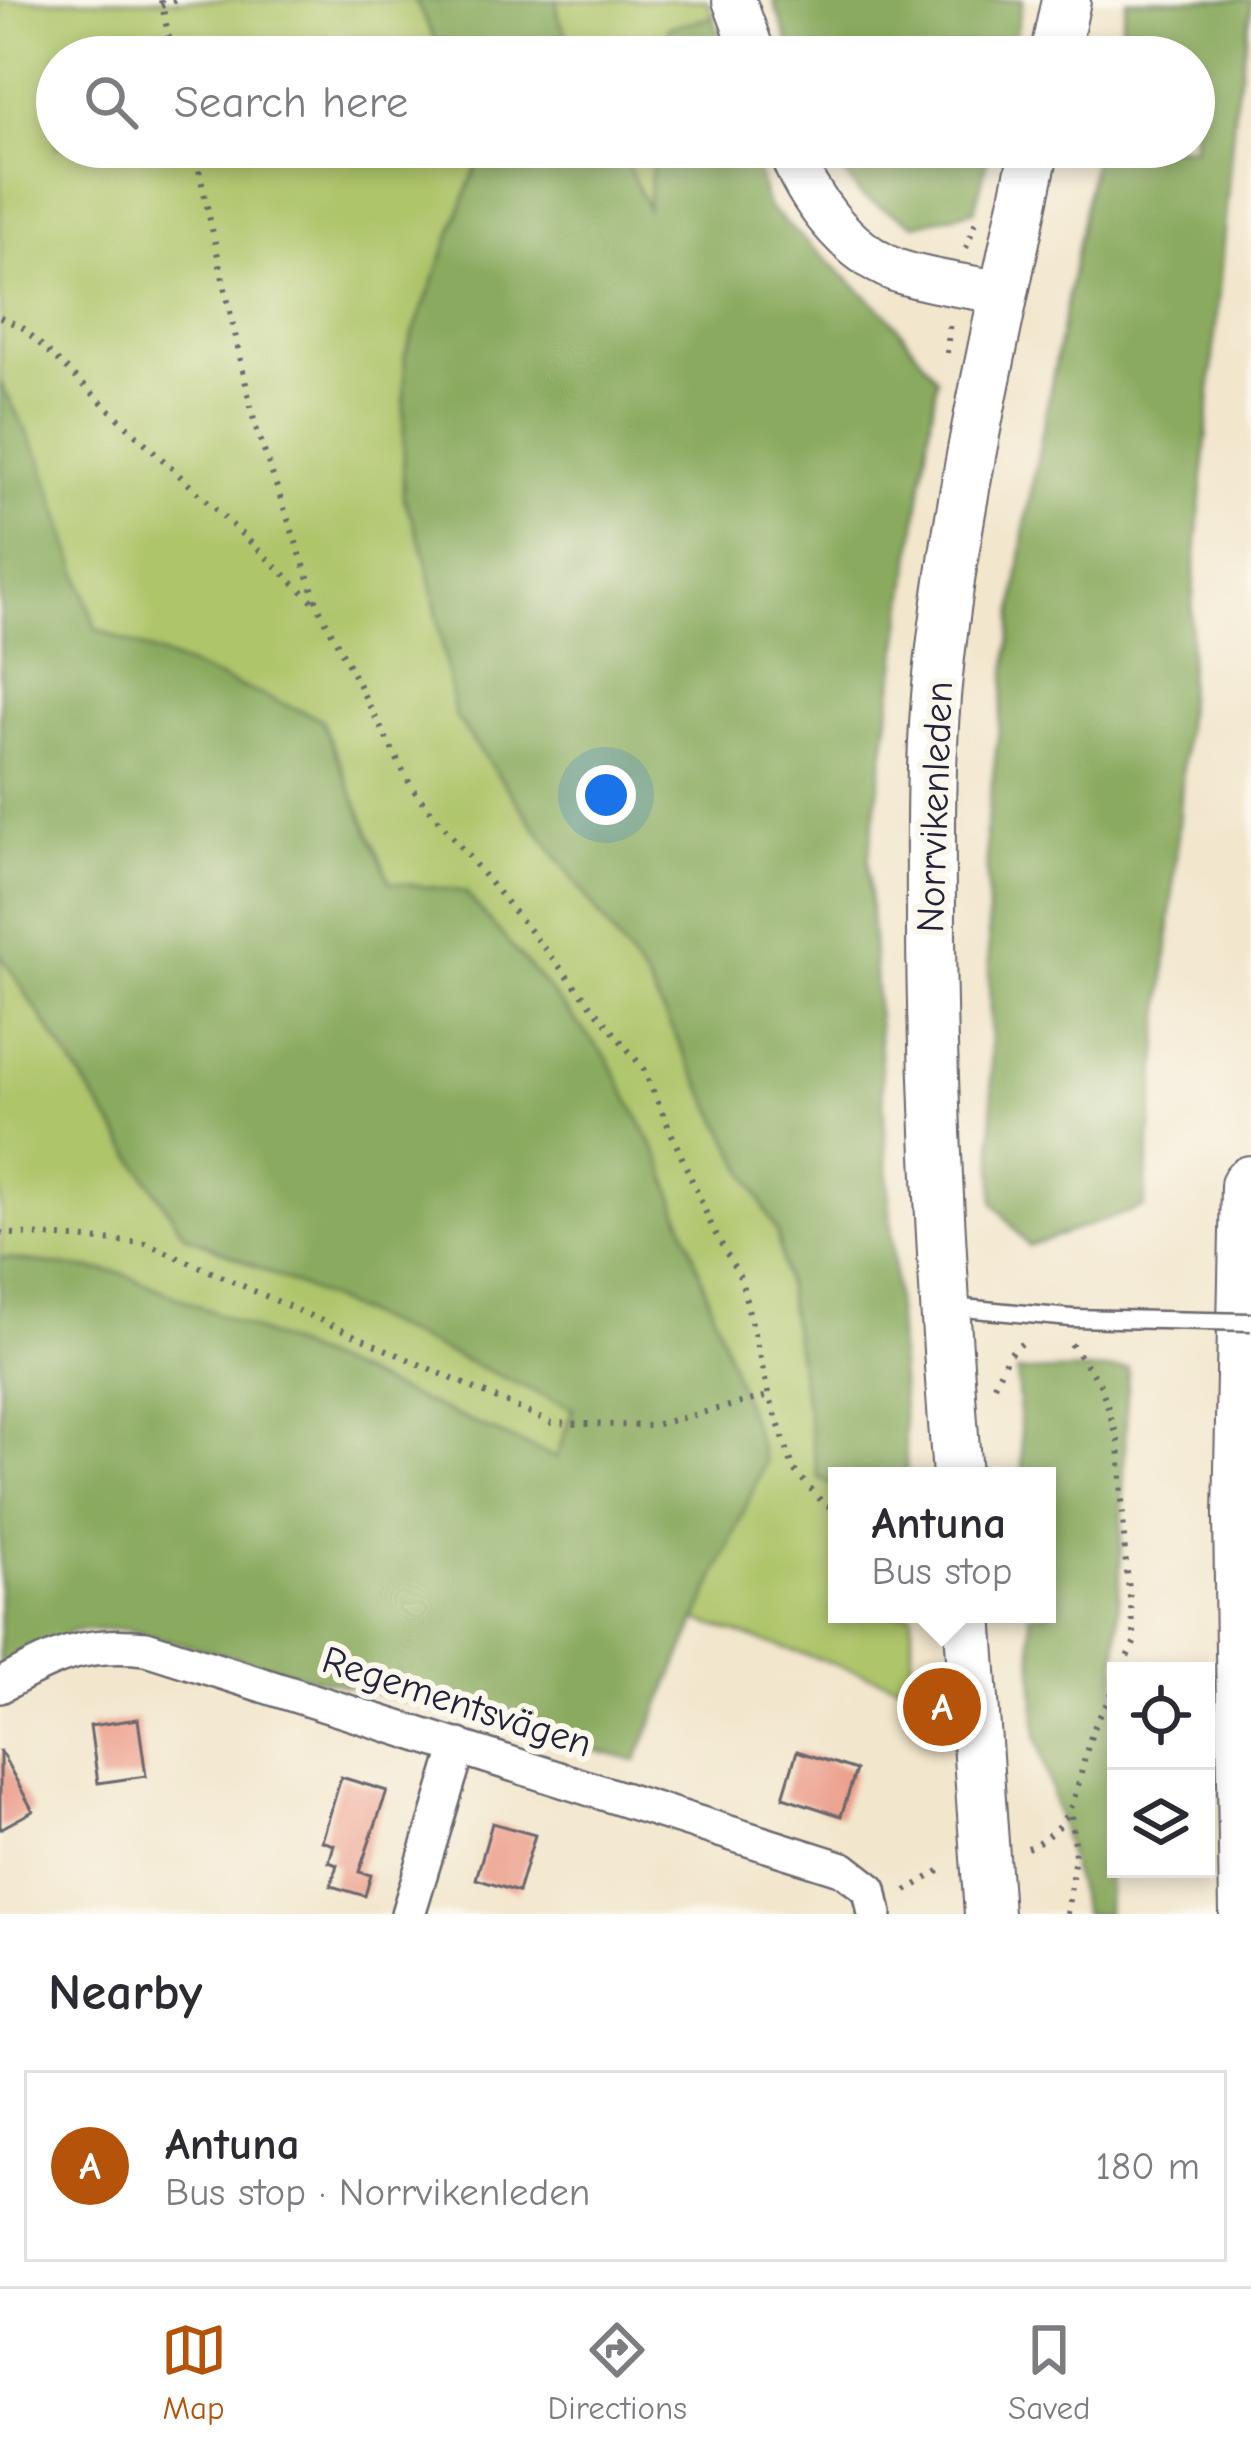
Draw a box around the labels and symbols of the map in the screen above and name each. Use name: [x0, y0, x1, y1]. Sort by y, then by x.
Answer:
street label: Norrvikenleden: [908, 681, 962, 933]
your location: [576, 765, 636, 825]
street label: Regementsvägen: [317, 1637, 597, 1767]
pin: A: [903, 1662, 981, 1752]

